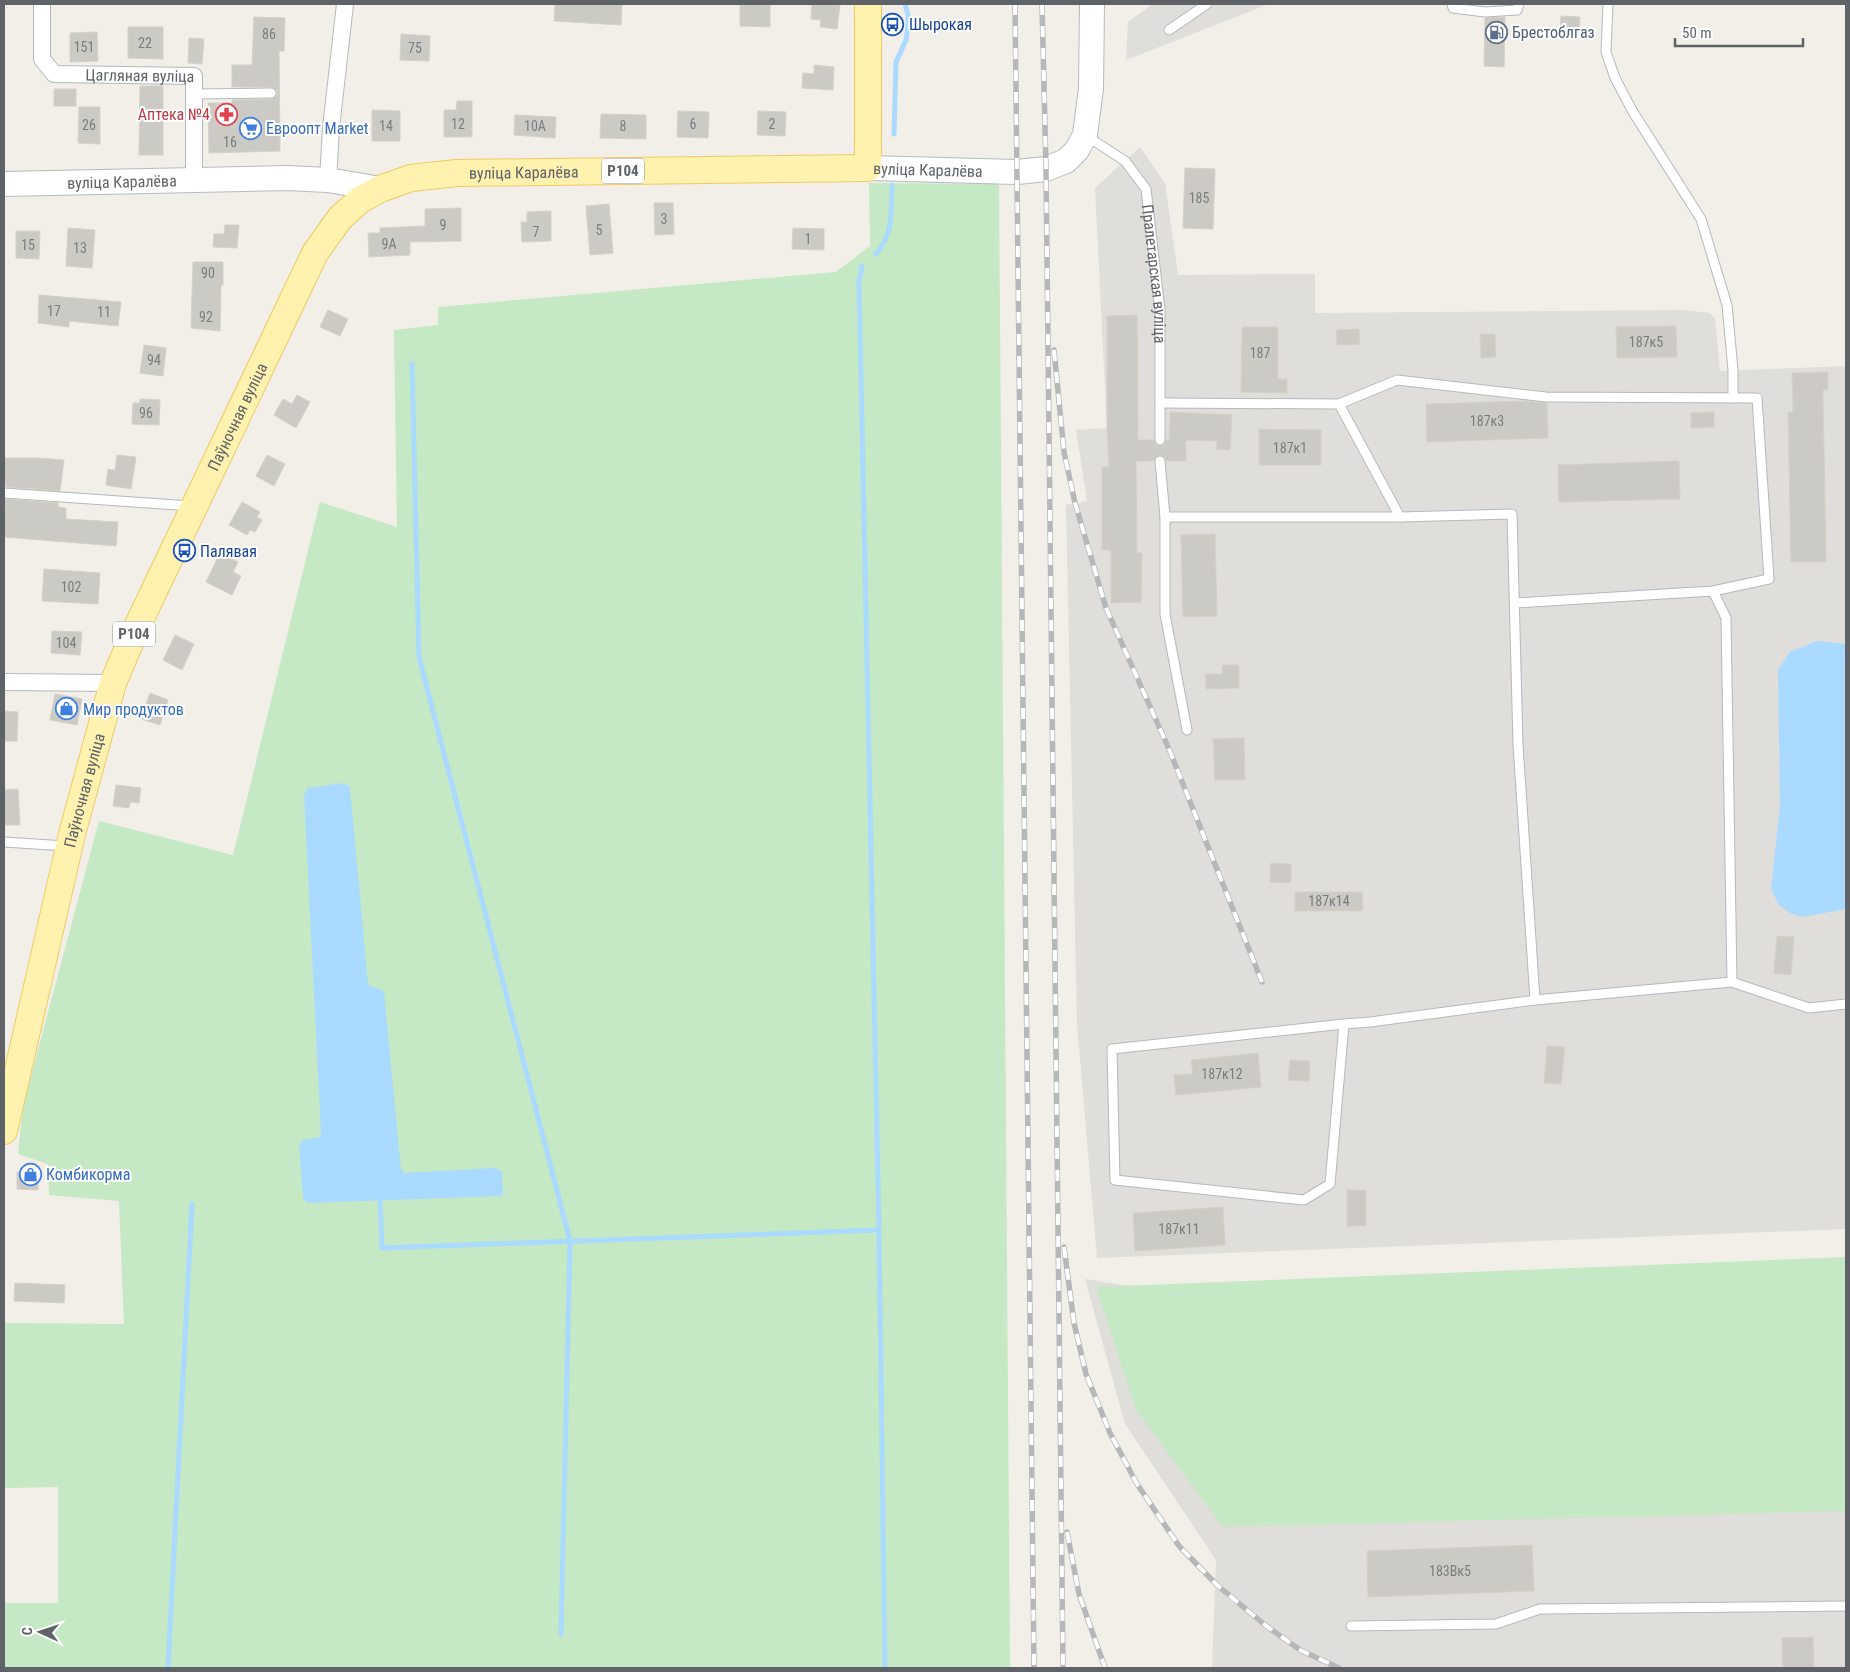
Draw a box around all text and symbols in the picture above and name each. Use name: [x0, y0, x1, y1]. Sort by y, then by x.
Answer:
bus stop icon: Шырокая: [881, 12, 905, 36]
place label: Шырокая: [909, 15, 972, 34]
scale bar: [1675, 15, 1802, 47]
fuel station icon: Брестоблгаз: [1484, 20, 1508, 44]
place label: Брестоблгаз: [1512, 23, 1595, 42]
text: 50 m: [1682, 24, 1712, 42]
house number: 86: [262, 26, 276, 42]
house number: 22: [138, 35, 152, 51]
house number: 151: [74, 39, 94, 55]
house number: 75: [408, 40, 422, 56]
street label: Цагляная вуліца: [85, 65, 194, 86]
pharmacy icon: Аптека №4: [214, 102, 238, 126]
place label: Аптека №4: [138, 105, 210, 124]
supermarket icon: Евроопт Market: [238, 116, 262, 140]
house number: 12: [451, 116, 465, 132]
house number: 6: [690, 116, 697, 132]
house number: 2: [769, 116, 776, 132]
house number: 26: [82, 117, 96, 133]
house number: 14: [379, 118, 393, 134]
house number: 10А: [524, 118, 546, 134]
house number: 8: [620, 118, 627, 134]
place label: Евроопт Market: [266, 119, 369, 138]
house number: 16: [223, 134, 237, 150]
road number: Р104: [602, 158, 644, 184]
street label: вуліца Каралёва: [873, 159, 983, 181]
street label: вуліца Каралёва: [469, 162, 579, 182]
street label: вуліца Каралёва: [67, 171, 177, 192]
house number: 185: [1189, 190, 1209, 206]
street label: Пралетарская вуліца: [1138, 203, 1170, 343]
house number: 3: [661, 211, 667, 227]
house number: 9: [440, 217, 446, 233]
house number: 5: [596, 222, 603, 238]
house number: 7: [533, 224, 540, 240]
house number: 1: [805, 231, 811, 247]
house number: 9А: [382, 236, 396, 252]
house number: 15: [21, 237, 35, 253]
house number: 13: [73, 240, 87, 256]
house number: 90: [201, 265, 215, 281]
house number: 17: [47, 303, 61, 319]
house number: 11: [97, 304, 111, 320]
house number: 92: [199, 309, 213, 325]
house number: 187к5: [1629, 334, 1663, 350]
house number: 187: [1250, 345, 1270, 361]
house number: 94: [147, 352, 161, 368]
street label: Паўночная вуліца: [203, 360, 271, 474]
house number: 96: [139, 405, 153, 421]
house number: 187к3: [1470, 413, 1504, 429]
house number: 187к1: [1273, 440, 1307, 456]
bus stop icon: Палявая: [172, 539, 196, 563]
place label: Палявая: [200, 542, 257, 561]
house number: 102: [61, 579, 81, 595]
road number: Р104: [113, 622, 155, 646]
house number: 104: [56, 635, 76, 651]
shop icon: Мир продуктов: [55, 697, 79, 721]
place label: Мир продуктов: [83, 700, 184, 719]
street label: Паўночная вуліца: [60, 731, 108, 849]
house number: 187к14: [1308, 893, 1350, 909]
house number: 187к12: [1201, 1066, 1243, 1082]
shop icon: Комбикорма: [18, 1162, 42, 1186]
place label: Комбикорма: [46, 1165, 130, 1184]
house number: 187к11: [1158, 1221, 1200, 1237]
house number: 183Вк5: [1429, 1563, 1471, 1579]
north arrow: [15, 1607, 65, 1657]
text: С: [19, 1627, 35, 1636]

